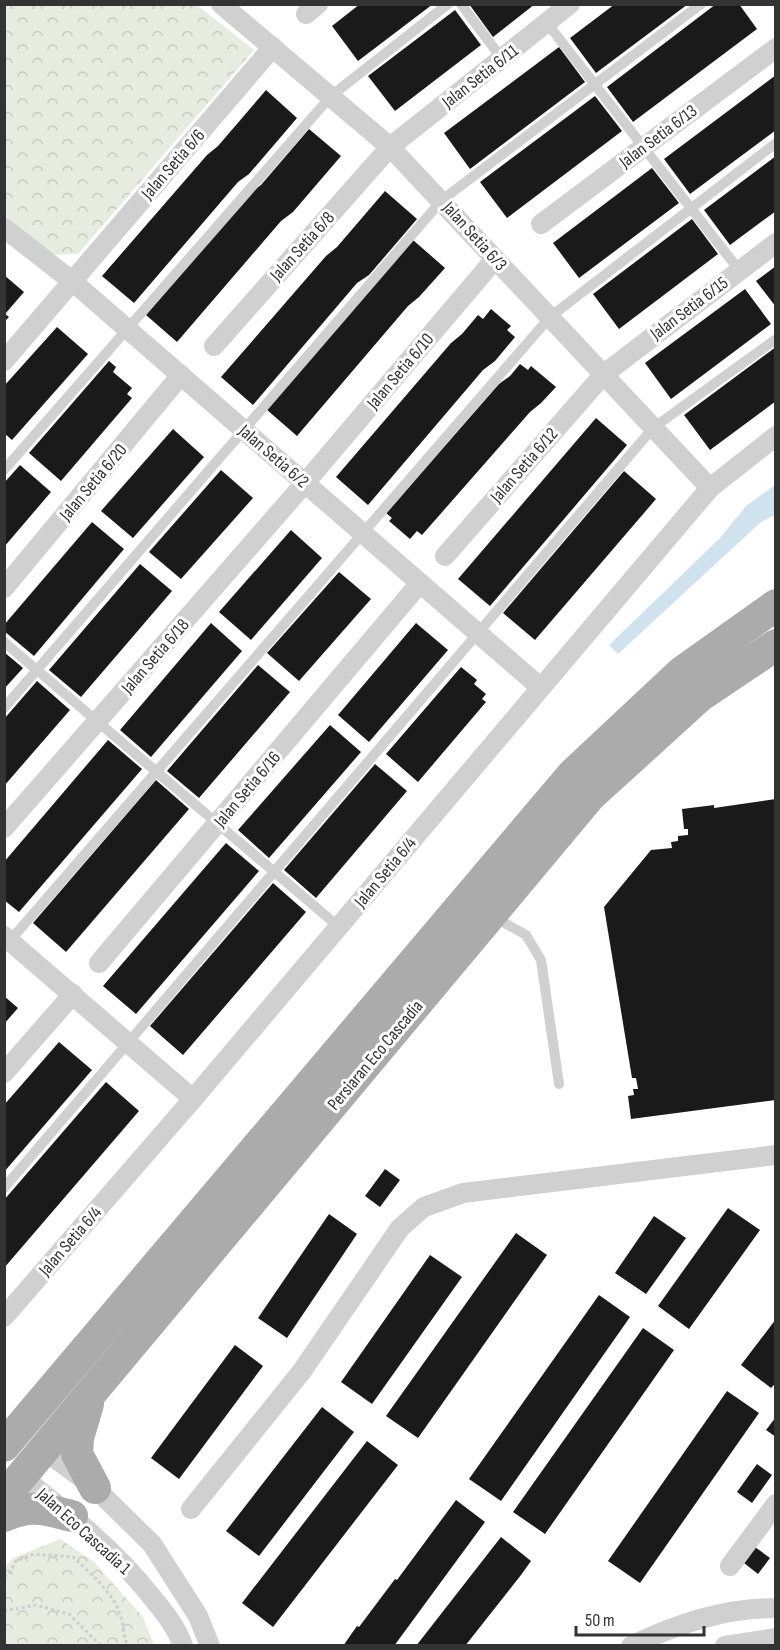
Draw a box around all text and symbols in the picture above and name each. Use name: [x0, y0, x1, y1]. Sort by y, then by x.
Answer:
street label: Jalan Setia 6/11: [437, 40, 523, 113]
street label: Jalan Setia 6/13: [614, 100, 701, 173]
street label: Jalan Setia 6/6: [137, 125, 210, 204]
street label: Jalan Setia 6/3: [437, 197, 511, 275]
street label: Jalan Setia 6/8: [265, 207, 339, 286]
street label: Jalan Setia 6/15: [646, 272, 732, 345]
street label: Jalan Setia 6/10: [362, 329, 438, 414]
street label: Jalan Setia 6/2: [234, 420, 313, 492]
street label: Jalan Setia 6/12: [486, 424, 562, 508]
street label: Jalan Setia 6/20: [55, 440, 131, 526]
street label: Jalan Setia 6/18: [117, 615, 194, 699]
street label: Jalan Setia 6/16: [209, 747, 285, 832]
street label: Jalan Setia 6/4: [349, 833, 421, 912]
street label: Persiaran Eco Cascadia: [323, 996, 428, 1115]
street label: Jalan Setia 6/4: [34, 1202, 106, 1281]
street label: Jalan Eco Cascadia 1: [32, 1483, 135, 1579]
scale bar: [576, 1599, 704, 1637]
text: 50 m: [585, 1610, 615, 1631]

